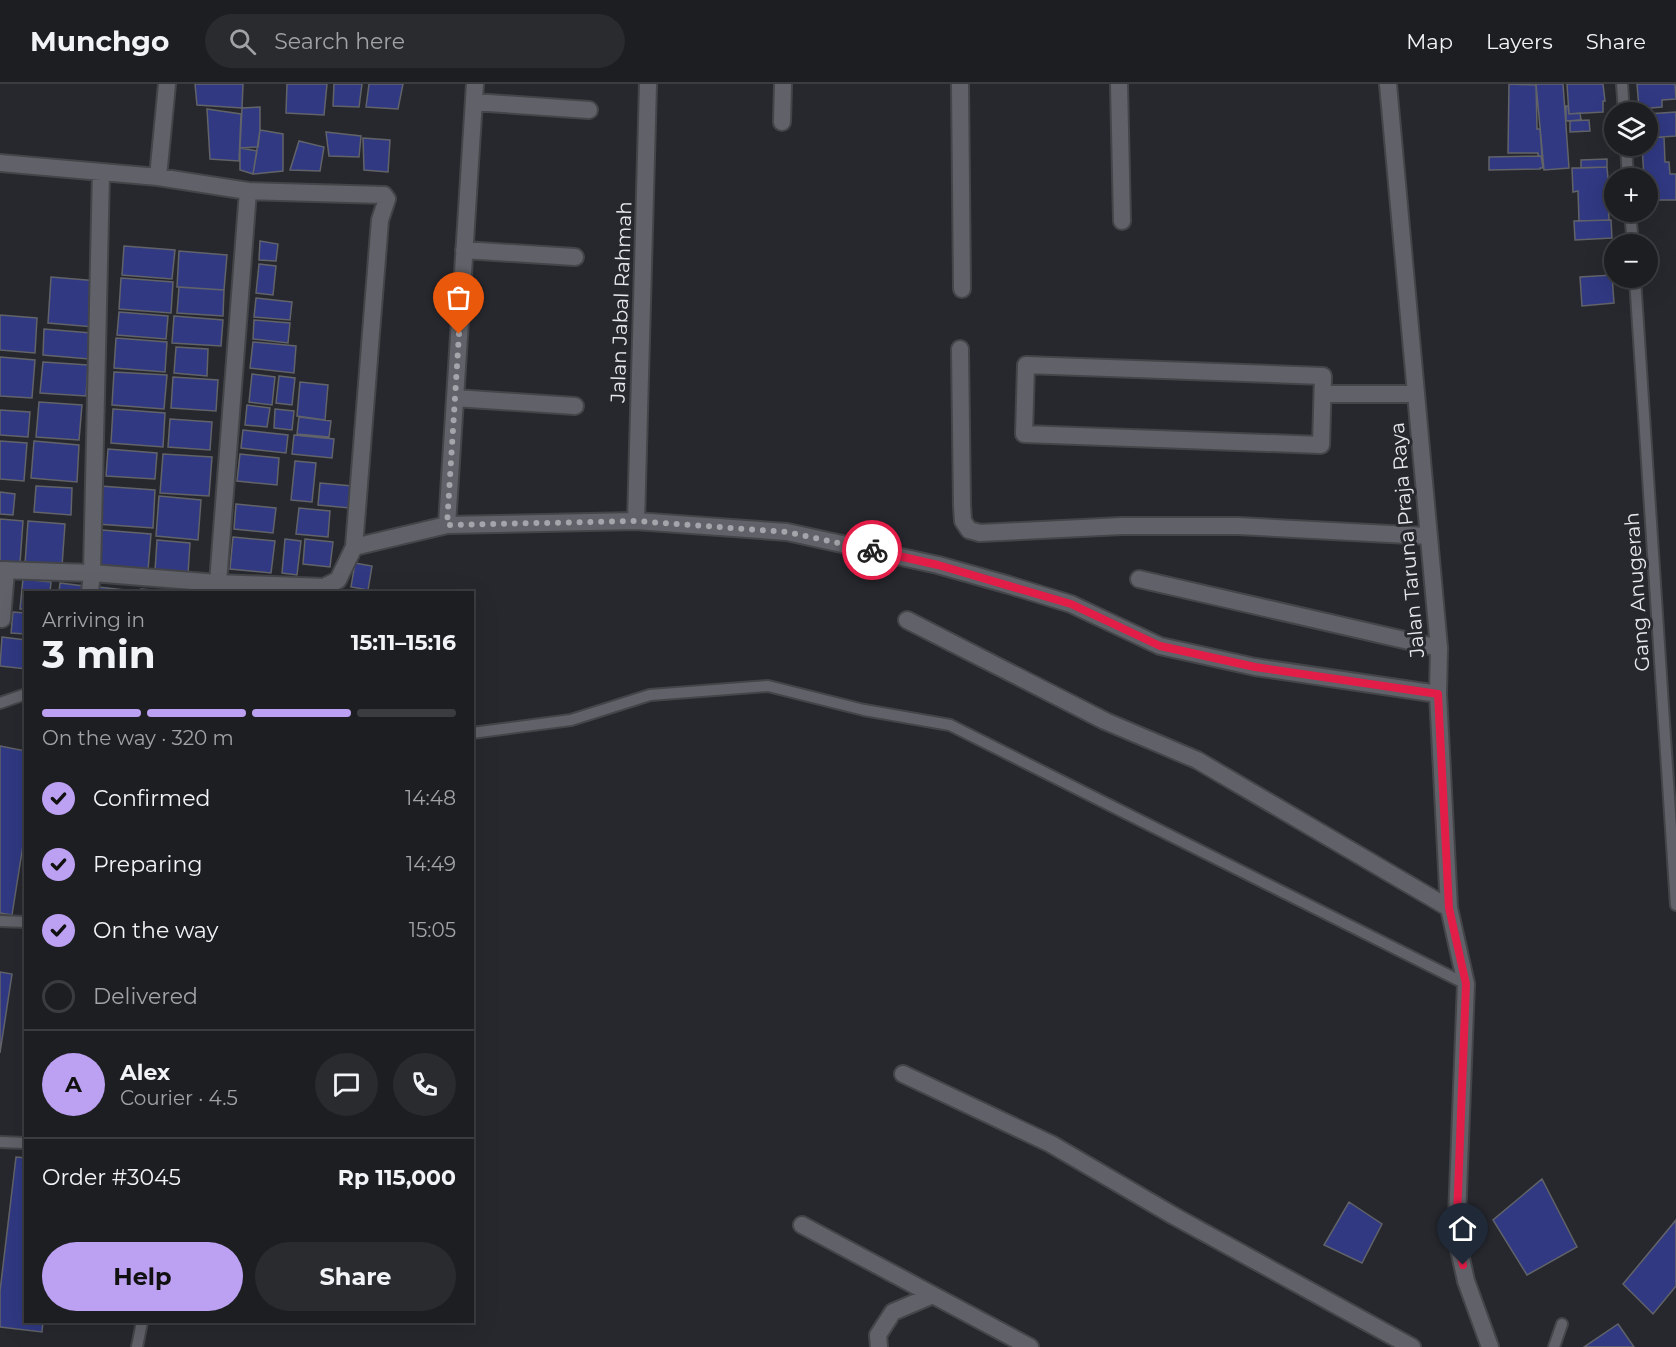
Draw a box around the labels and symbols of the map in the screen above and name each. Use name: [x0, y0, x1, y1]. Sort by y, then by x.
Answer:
street label: Jalan Jabal Rahmah: [605, 201, 637, 404]
pin: [433, 272, 484, 334]
street label: Jalan Taruna Praja Raya: [1385, 421, 1429, 660]
street label: Gang Anugerah: [1619, 512, 1655, 672]
courier: [842, 520, 902, 580]
pin: [1437, 1203, 1488, 1265]

